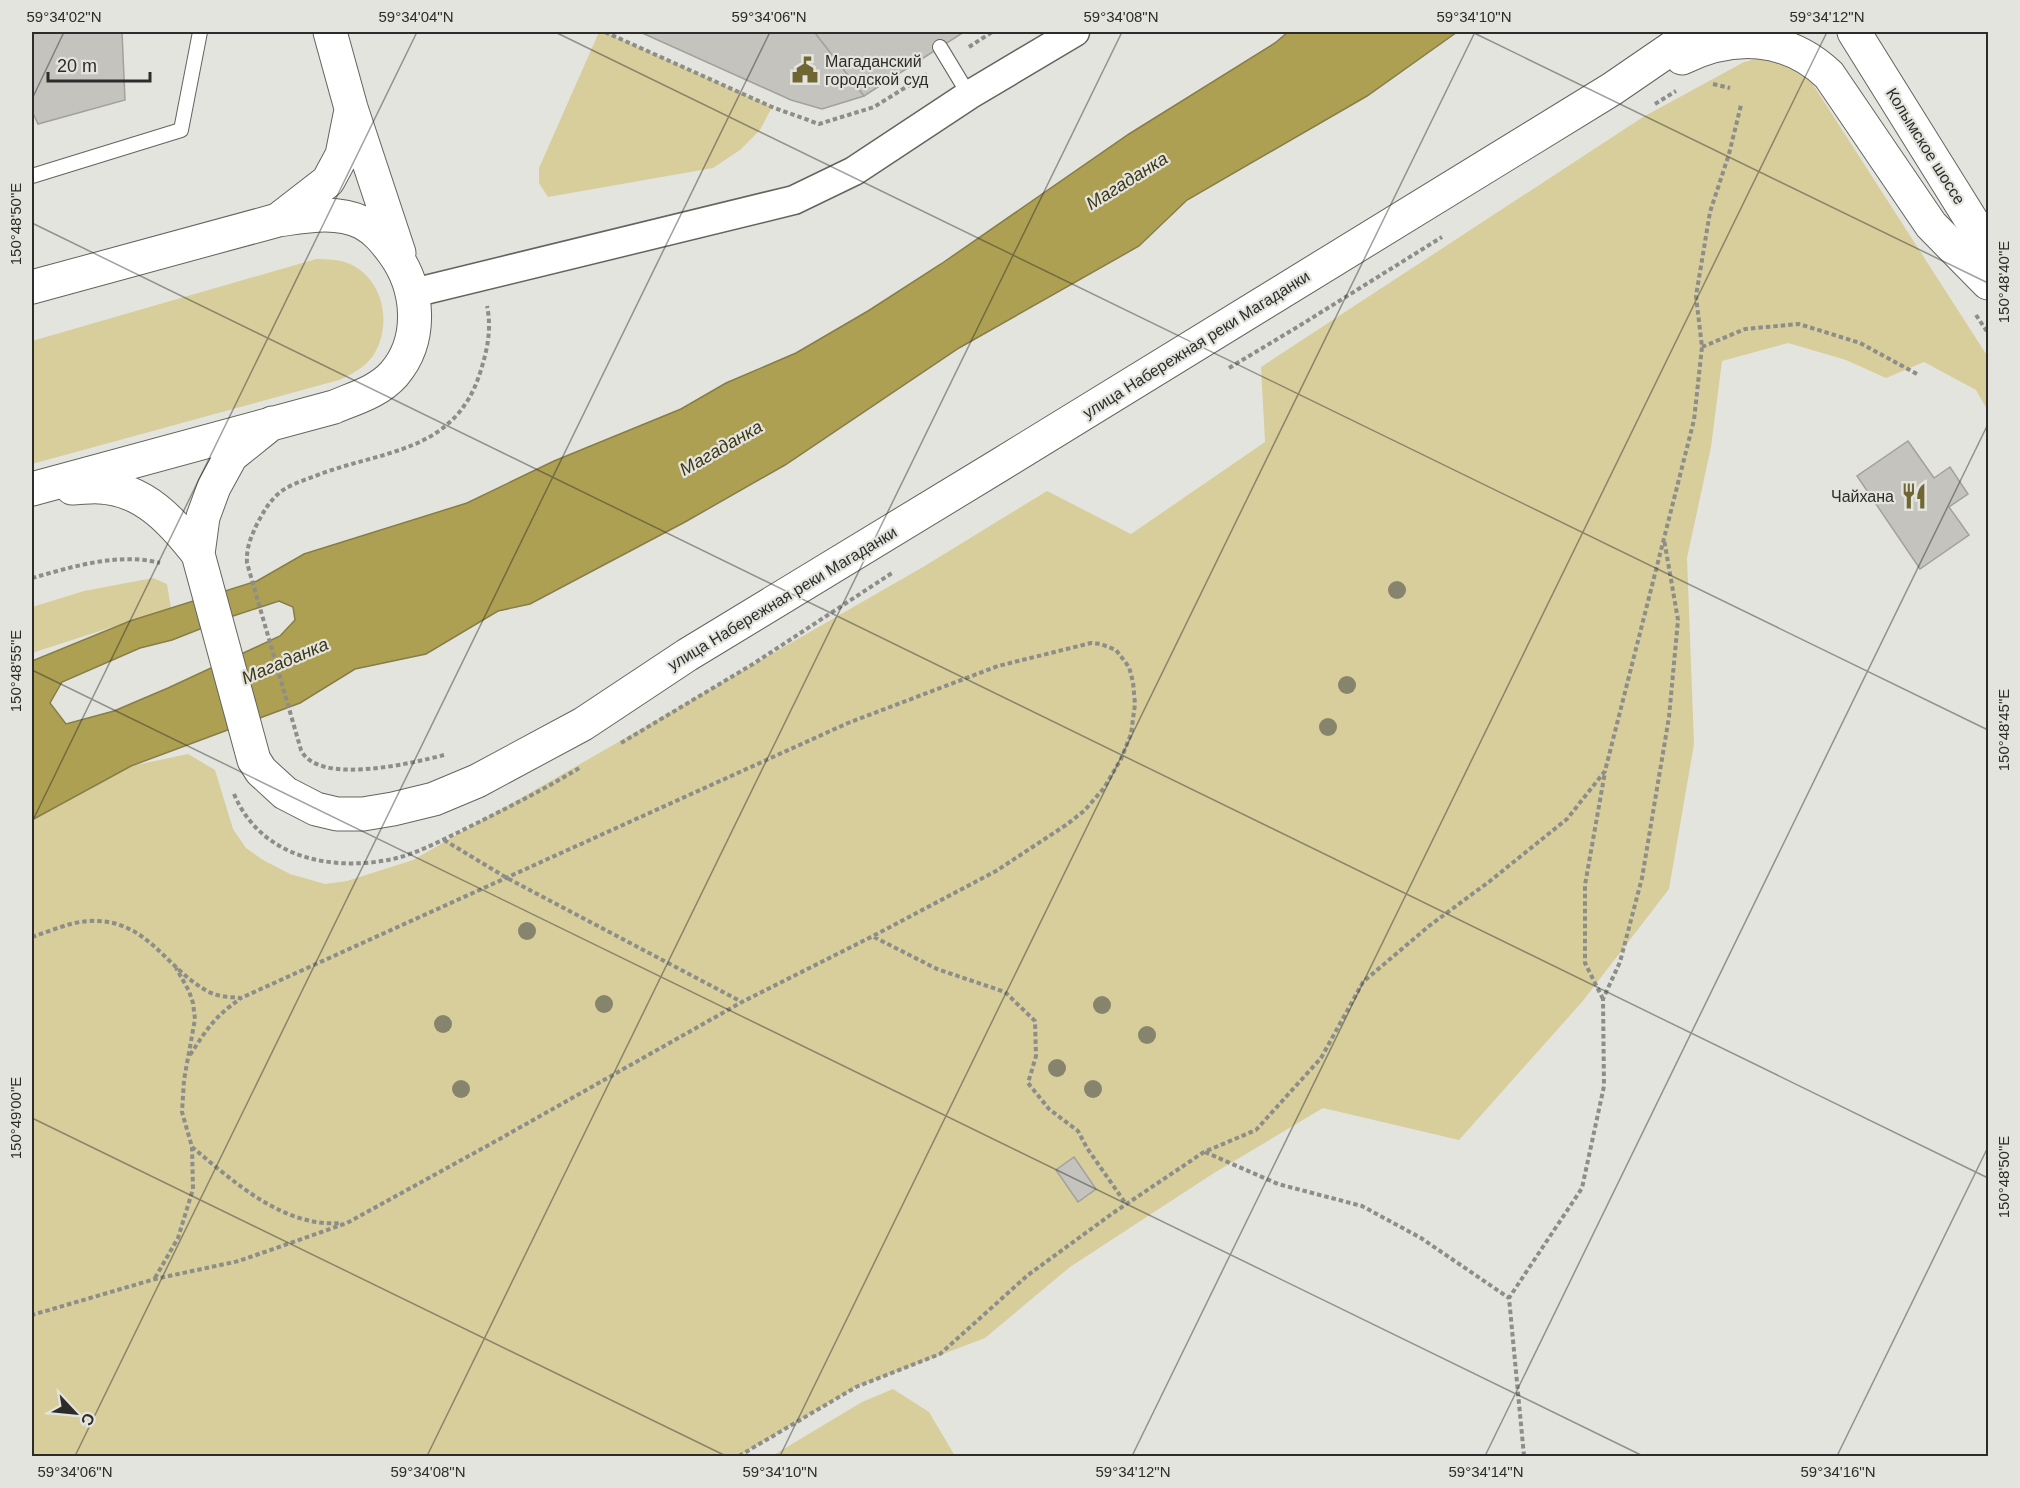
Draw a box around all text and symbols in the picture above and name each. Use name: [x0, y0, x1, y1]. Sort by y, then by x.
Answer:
text: 59°34'02"N: [26, 8, 102, 25]
text: 59°34'04"N: [378, 8, 454, 25]
text: 59°34'06"N: [731, 8, 807, 25]
text: 59°34'08"N: [1083, 8, 1159, 25]
text: 59°34'10"N: [1436, 8, 1512, 25]
text: 59°34'12"N: [1789, 8, 1865, 25]
scale bar: [48, 45, 150, 83]
place label: Магаданский городской суд: [825, 53, 929, 88]
public building icon: Магаданский городской суд: [790, 55, 820, 85]
text: 20 m: [57, 56, 97, 76]
street label: Колымское шоссе: [1883, 85, 1968, 208]
water label: Магаданка: [1083, 148, 1171, 214]
text: 150°48'50"E: [7, 183, 24, 265]
text: 150°48'40"E: [1995, 241, 2012, 323]
street label: улица Набережная реки Магаданки: [1080, 267, 1313, 422]
water label: Магаданка: [676, 416, 766, 480]
restaurant icon: Чайхана: [1899, 481, 1929, 511]
place label: Чайхана: [1831, 488, 1894, 505]
street label: улица Набережная реки Магаданки: [665, 523, 900, 674]
text: 150°48'55"E: [7, 630, 24, 712]
water label: Магаданка: [239, 634, 331, 688]
text: 150°48'45"E: [1995, 689, 2012, 771]
text: 150°49'00"E: [7, 1077, 24, 1159]
text: 150°48'50"E: [1995, 1136, 2012, 1218]
north arrow: [45, 1383, 105, 1443]
text: С: [78, 1410, 98, 1429]
text: 59°34'06"N: [37, 1463, 113, 1480]
text: 59°34'08"N: [390, 1463, 466, 1480]
text: 59°34'10"N: [742, 1463, 818, 1480]
text: 59°34'12"N: [1095, 1463, 1171, 1480]
text: 59°34'14"N: [1448, 1463, 1524, 1480]
text: 59°34'16"N: [1800, 1463, 1876, 1480]

